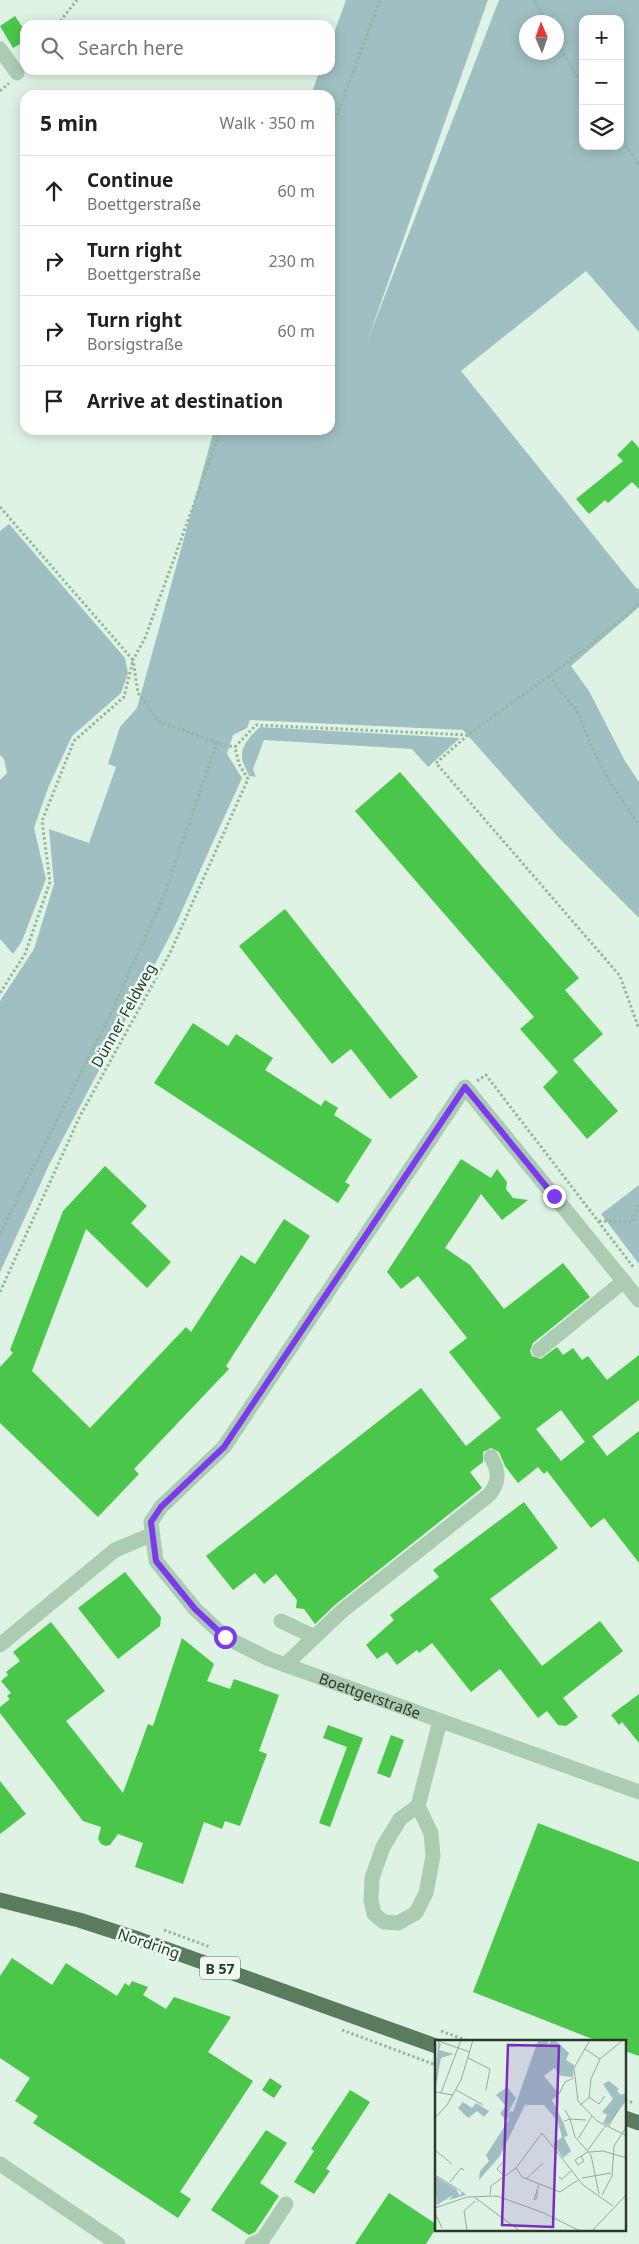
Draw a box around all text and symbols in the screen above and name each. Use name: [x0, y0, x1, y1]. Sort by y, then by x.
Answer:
north arrow: [519, 15, 564, 60]
map controls: [579, 15, 624, 150]
button: +: [579, 15, 624, 60]
search box: [20, 20, 335, 75]
icon: search: [38, 34, 66, 62]
text: Search here: [78, 35, 184, 61]
button: −: [579, 60, 624, 105]
button: layers: [579, 105, 624, 150]
text: 5 min: [40, 109, 98, 137]
text: Walk · 350 m: [220, 112, 315, 134]
text: Continue: [87, 167, 173, 193]
icon: ahead: [40, 177, 68, 205]
text: 60 m: [278, 180, 315, 202]
text: Boettgerstraße: [87, 193, 201, 215]
text: Turn right: [87, 237, 182, 263]
icon: right: [40, 247, 68, 275]
text: 230 m: [268, 250, 315, 272]
text: Boettgerstraße: [87, 263, 201, 285]
text: Turn right: [87, 307, 182, 333]
icon: right: [40, 317, 68, 345]
text: 60 m: [278, 320, 315, 342]
text: Borsigstraße: [87, 333, 183, 355]
icon: arrive: [40, 387, 68, 415]
text: Arrive at destination: [87, 388, 283, 414]
street label: Dünner Feldweg: [86, 959, 160, 1071]
route end: [543, 1185, 566, 1208]
route start: [214, 1626, 237, 1649]
street label: Boettgerstraße: [316, 1668, 424, 1723]
street label: Nordring: [115, 1923, 183, 1963]
road number: B 57: [200, 1956, 240, 1980]
inset map: [435, 2040, 626, 2232]

